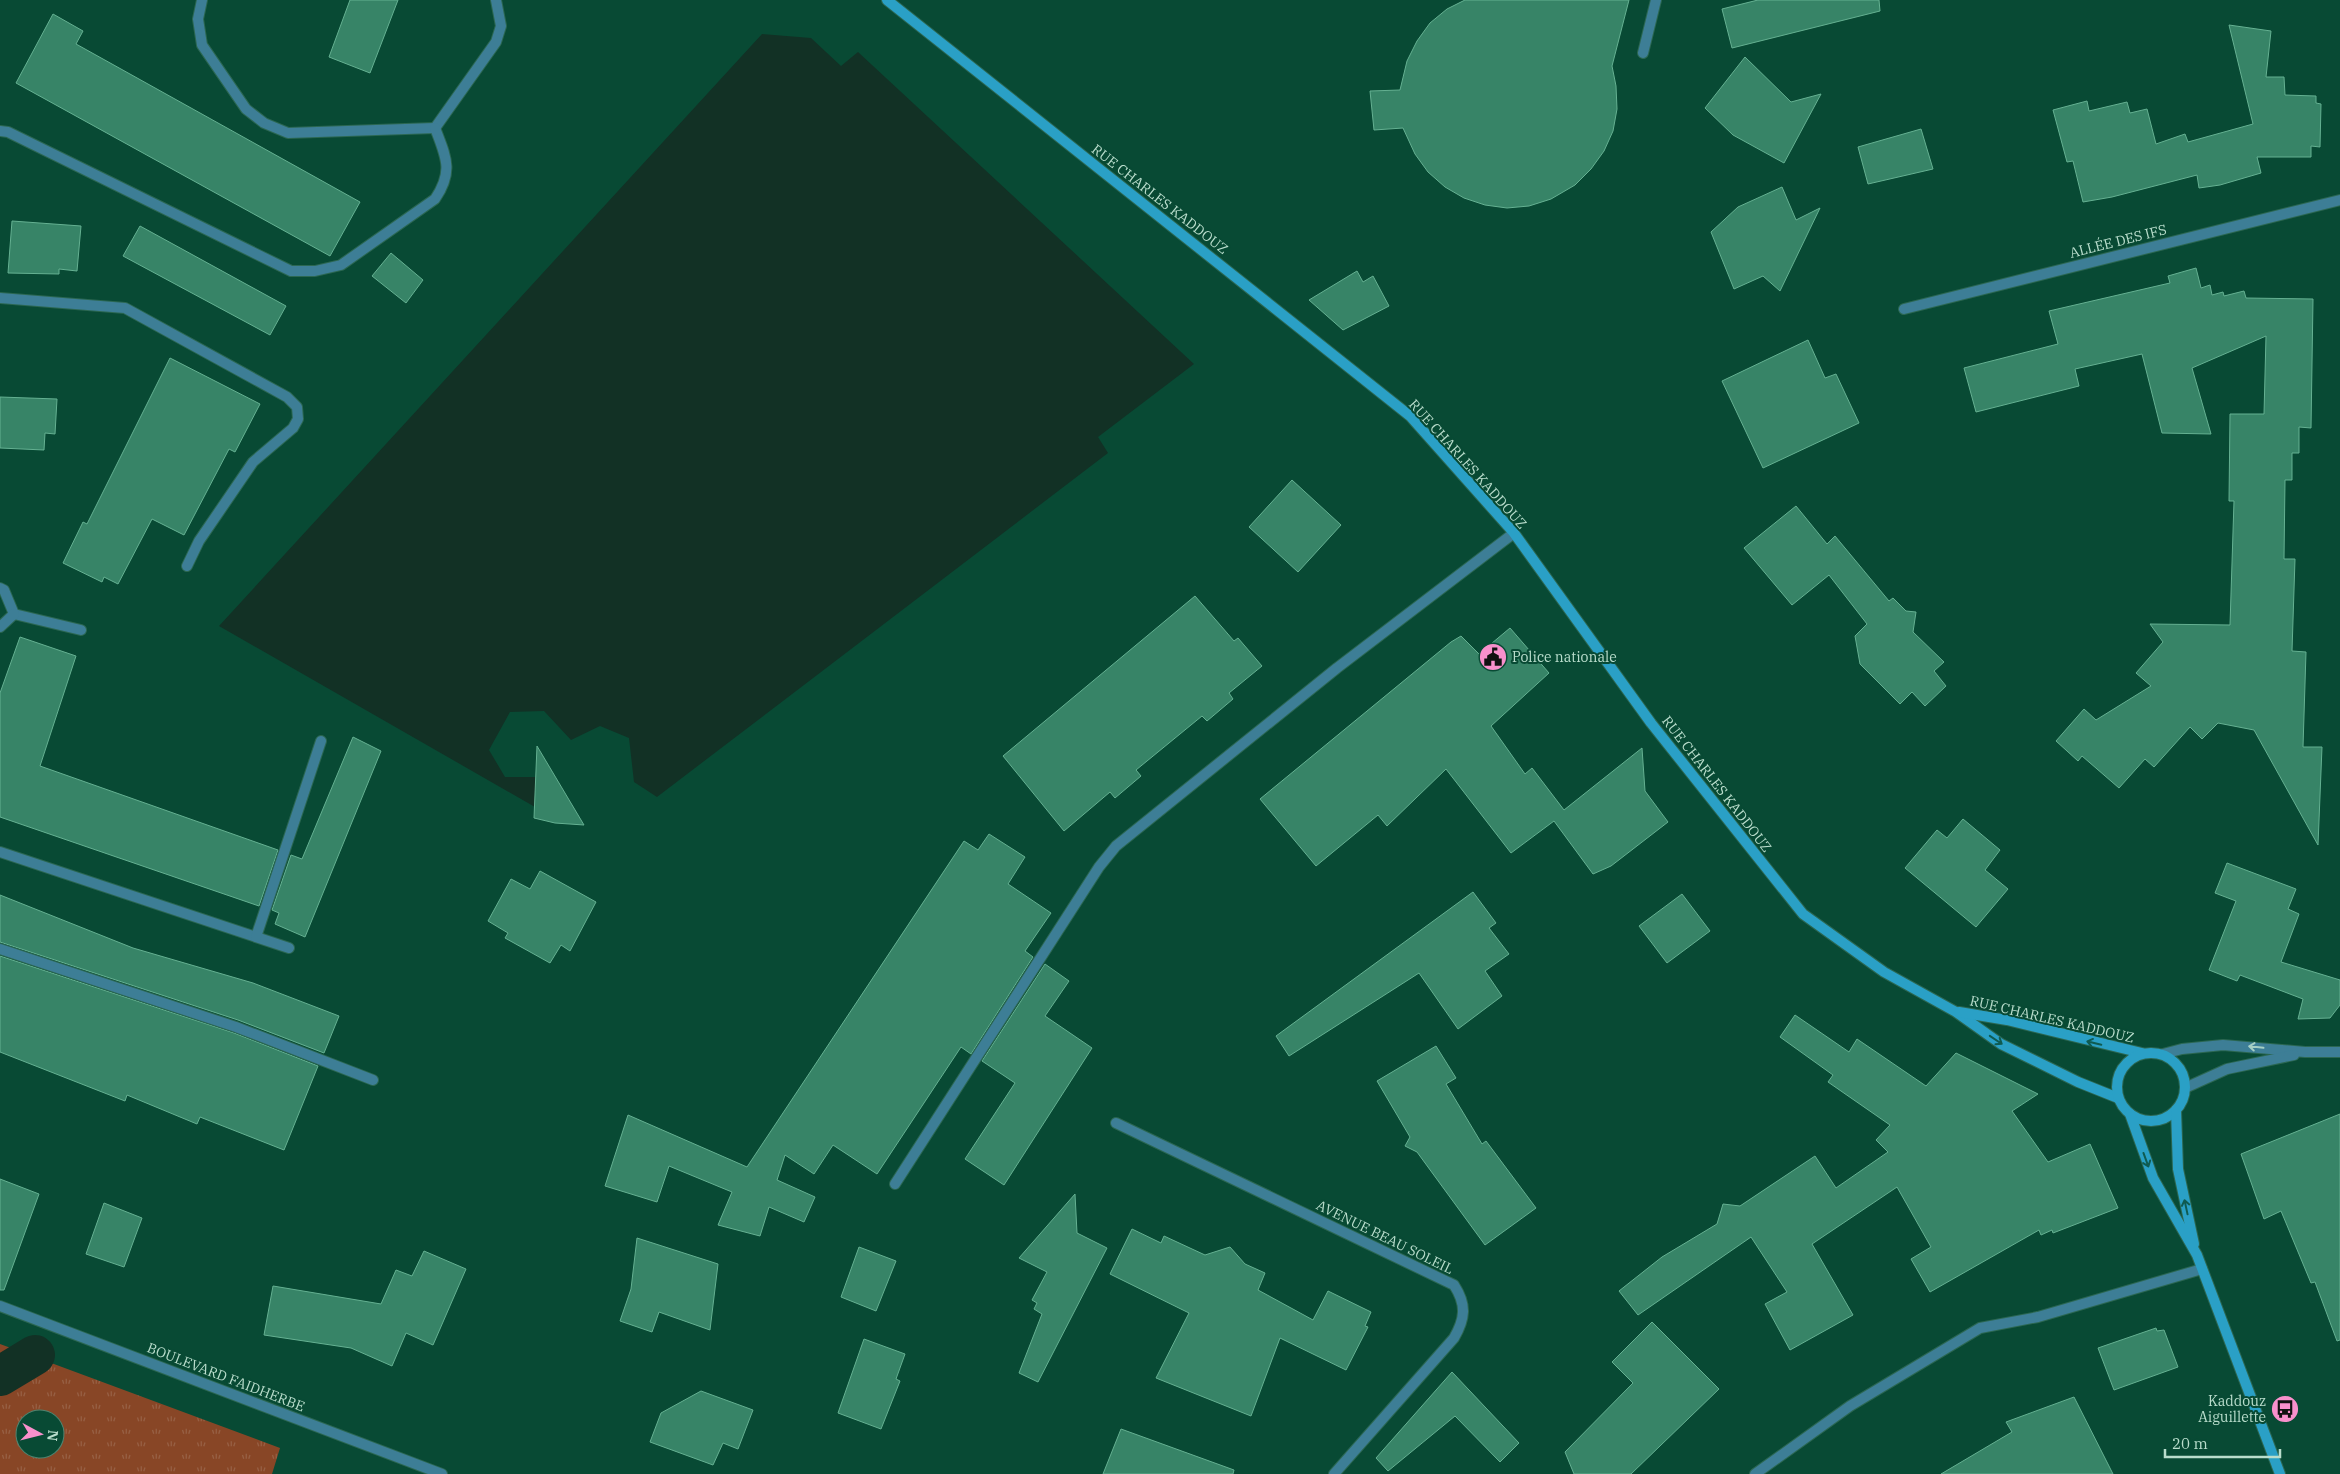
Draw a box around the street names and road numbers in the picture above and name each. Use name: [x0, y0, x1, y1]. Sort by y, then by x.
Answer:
street label: RUE CHARLES KADDOUZ: [1088, 140, 1232, 258]
street label: ALLÉE DES IFS: [2067, 219, 2169, 262]
street label: RUE CHARLES KADDOUZ: [1405, 395, 1531, 533]
street label: RUE CHARLES KADDOUZ: [1658, 712, 1776, 856]
street label: RUE CHARLES KADDOUZ: [1968, 991, 2136, 1047]
street label: AVENUE BEAU SOLEIL: [1313, 1196, 1457, 1278]
street label: BOULEVARD FAIDHERBE: [144, 1339, 308, 1415]

